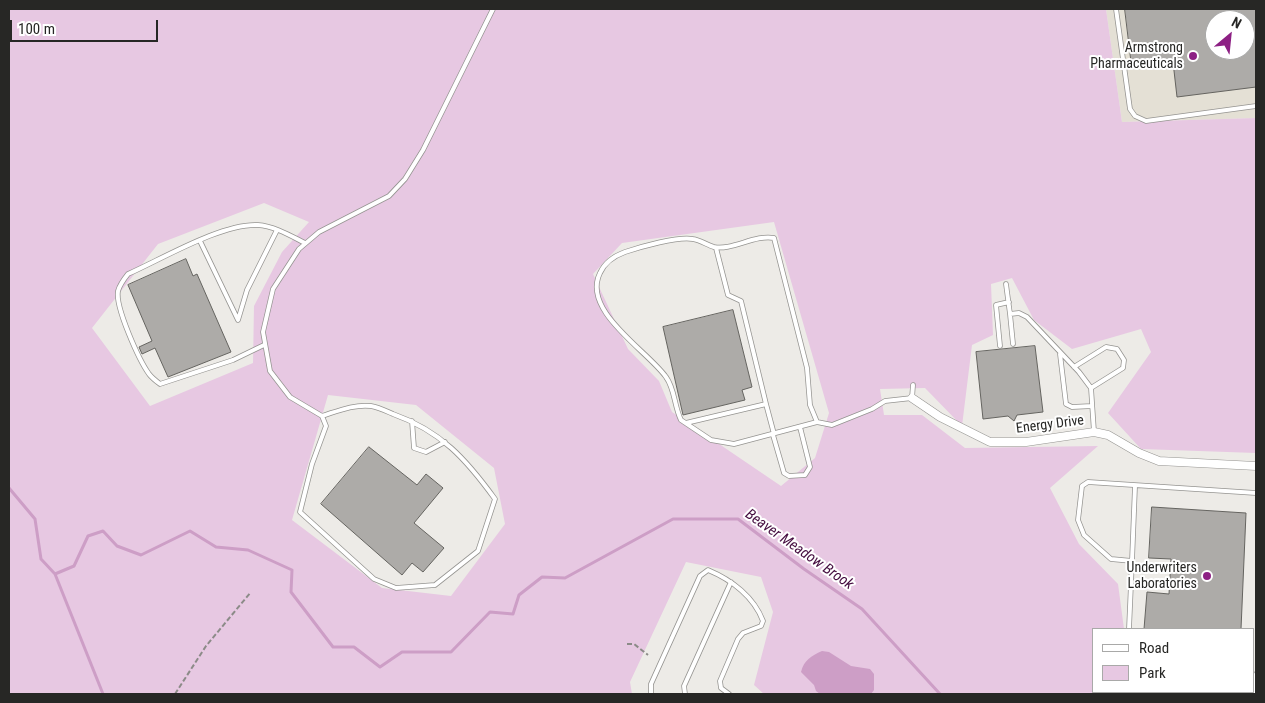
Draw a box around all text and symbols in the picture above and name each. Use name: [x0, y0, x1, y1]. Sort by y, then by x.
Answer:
scale bar: [12, 10, 160, 42]
north arrow: [1205, 10, 1255, 60]
text: N: [1229, 14, 1244, 32]
text: 100 m: [18, 20, 55, 38]
place label: Armstrong Pharmaceuticals: [1090, 40, 1183, 72]
marker: Armstrong Pharmaceuticals: [1187, 50, 1199, 62]
street label: Energy Drive: [1015, 412, 1085, 438]
water label: Beaver Meadow Brook: [741, 506, 857, 594]
place label: Underwriters Laboratories: [1127, 560, 1197, 592]
marker: Underwriters Laboratories: [1201, 570, 1213, 582]
legend: [1092, 628, 1255, 693]
text: Road: [1139, 639, 1169, 657]
text: Park: [1139, 664, 1166, 682]

